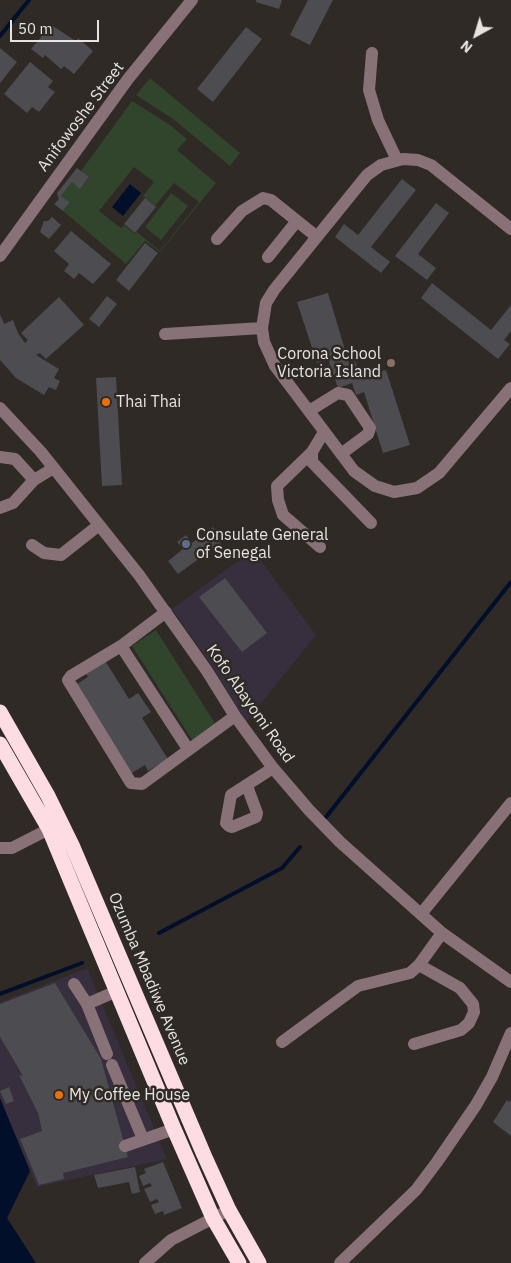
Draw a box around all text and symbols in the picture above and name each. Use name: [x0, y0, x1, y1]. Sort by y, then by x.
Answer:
scale bar: [12, 10, 101, 42]
north arrow: [451, 10, 501, 60]
text: 50 m: [18, 19, 53, 38]
text: N: [457, 36, 476, 57]
street label: Anifowoshe Street: [34, 59, 128, 175]
place label: Corona School Victoria Island: [277, 344, 381, 382]
marker: Corona School Victoria Island: [385, 357, 397, 369]
place label: Thai Thai: [116, 392, 181, 412]
marker: Thai Thai: [100, 396, 112, 408]
place label: Consulate General of Senegal: [196, 525, 328, 563]
marker: Consulate General of Senegal: [180, 538, 192, 550]
street label: Kofo Abayomi Road: [202, 641, 298, 767]
street label: Ozumba Mbadiwe Avenue: [104, 890, 194, 1068]
place label: My Coffee House: [69, 1085, 190, 1105]
marker: My Coffee House: [53, 1089, 65, 1101]

